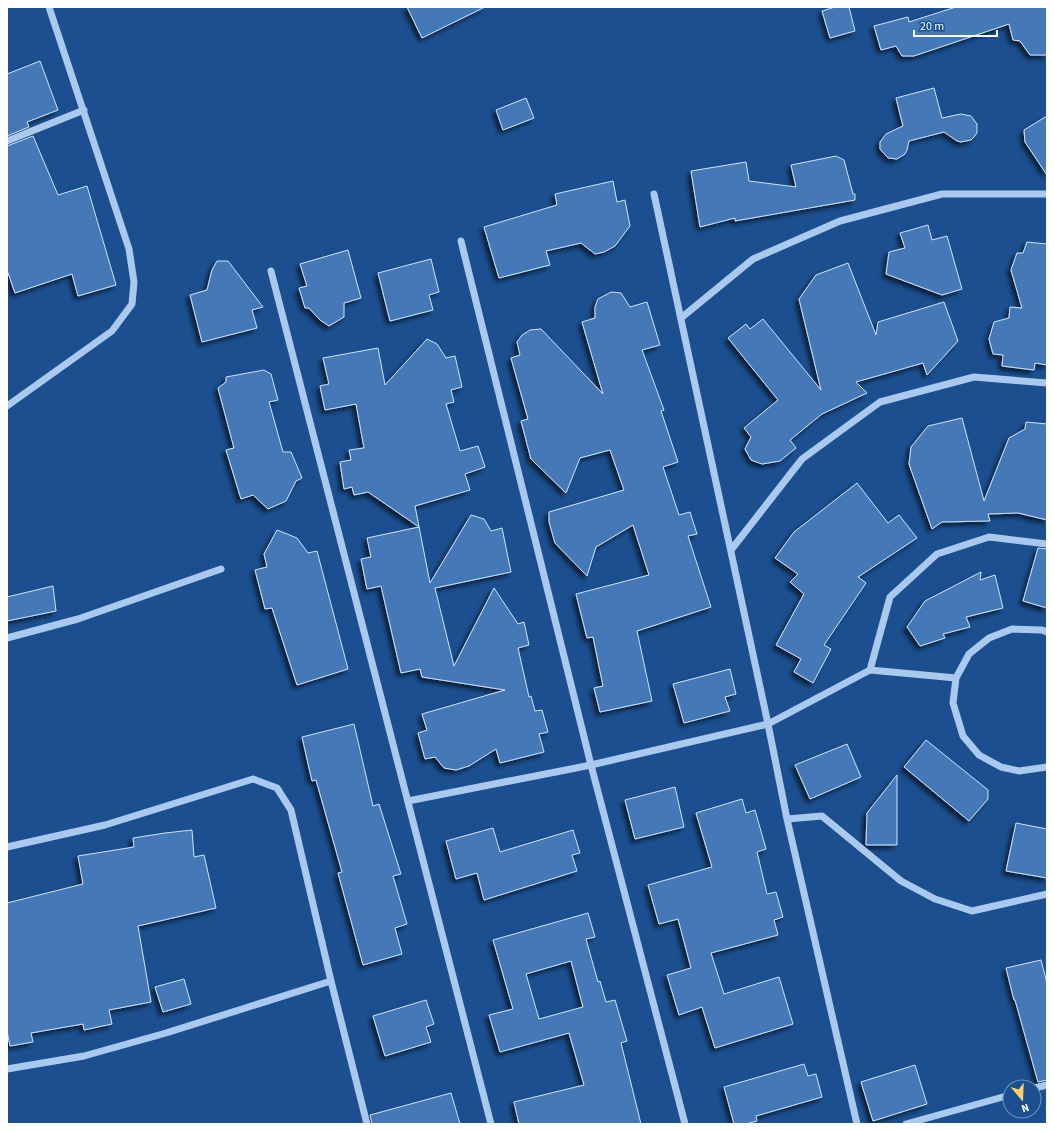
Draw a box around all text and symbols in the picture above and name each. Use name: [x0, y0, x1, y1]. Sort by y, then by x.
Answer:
scale bar: [914, 12, 997, 38]
text: 20 m: [920, 18, 944, 35]
north arrow: [1002, 1079, 1042, 1119]
text: N: [1019, 1100, 1031, 1116]

